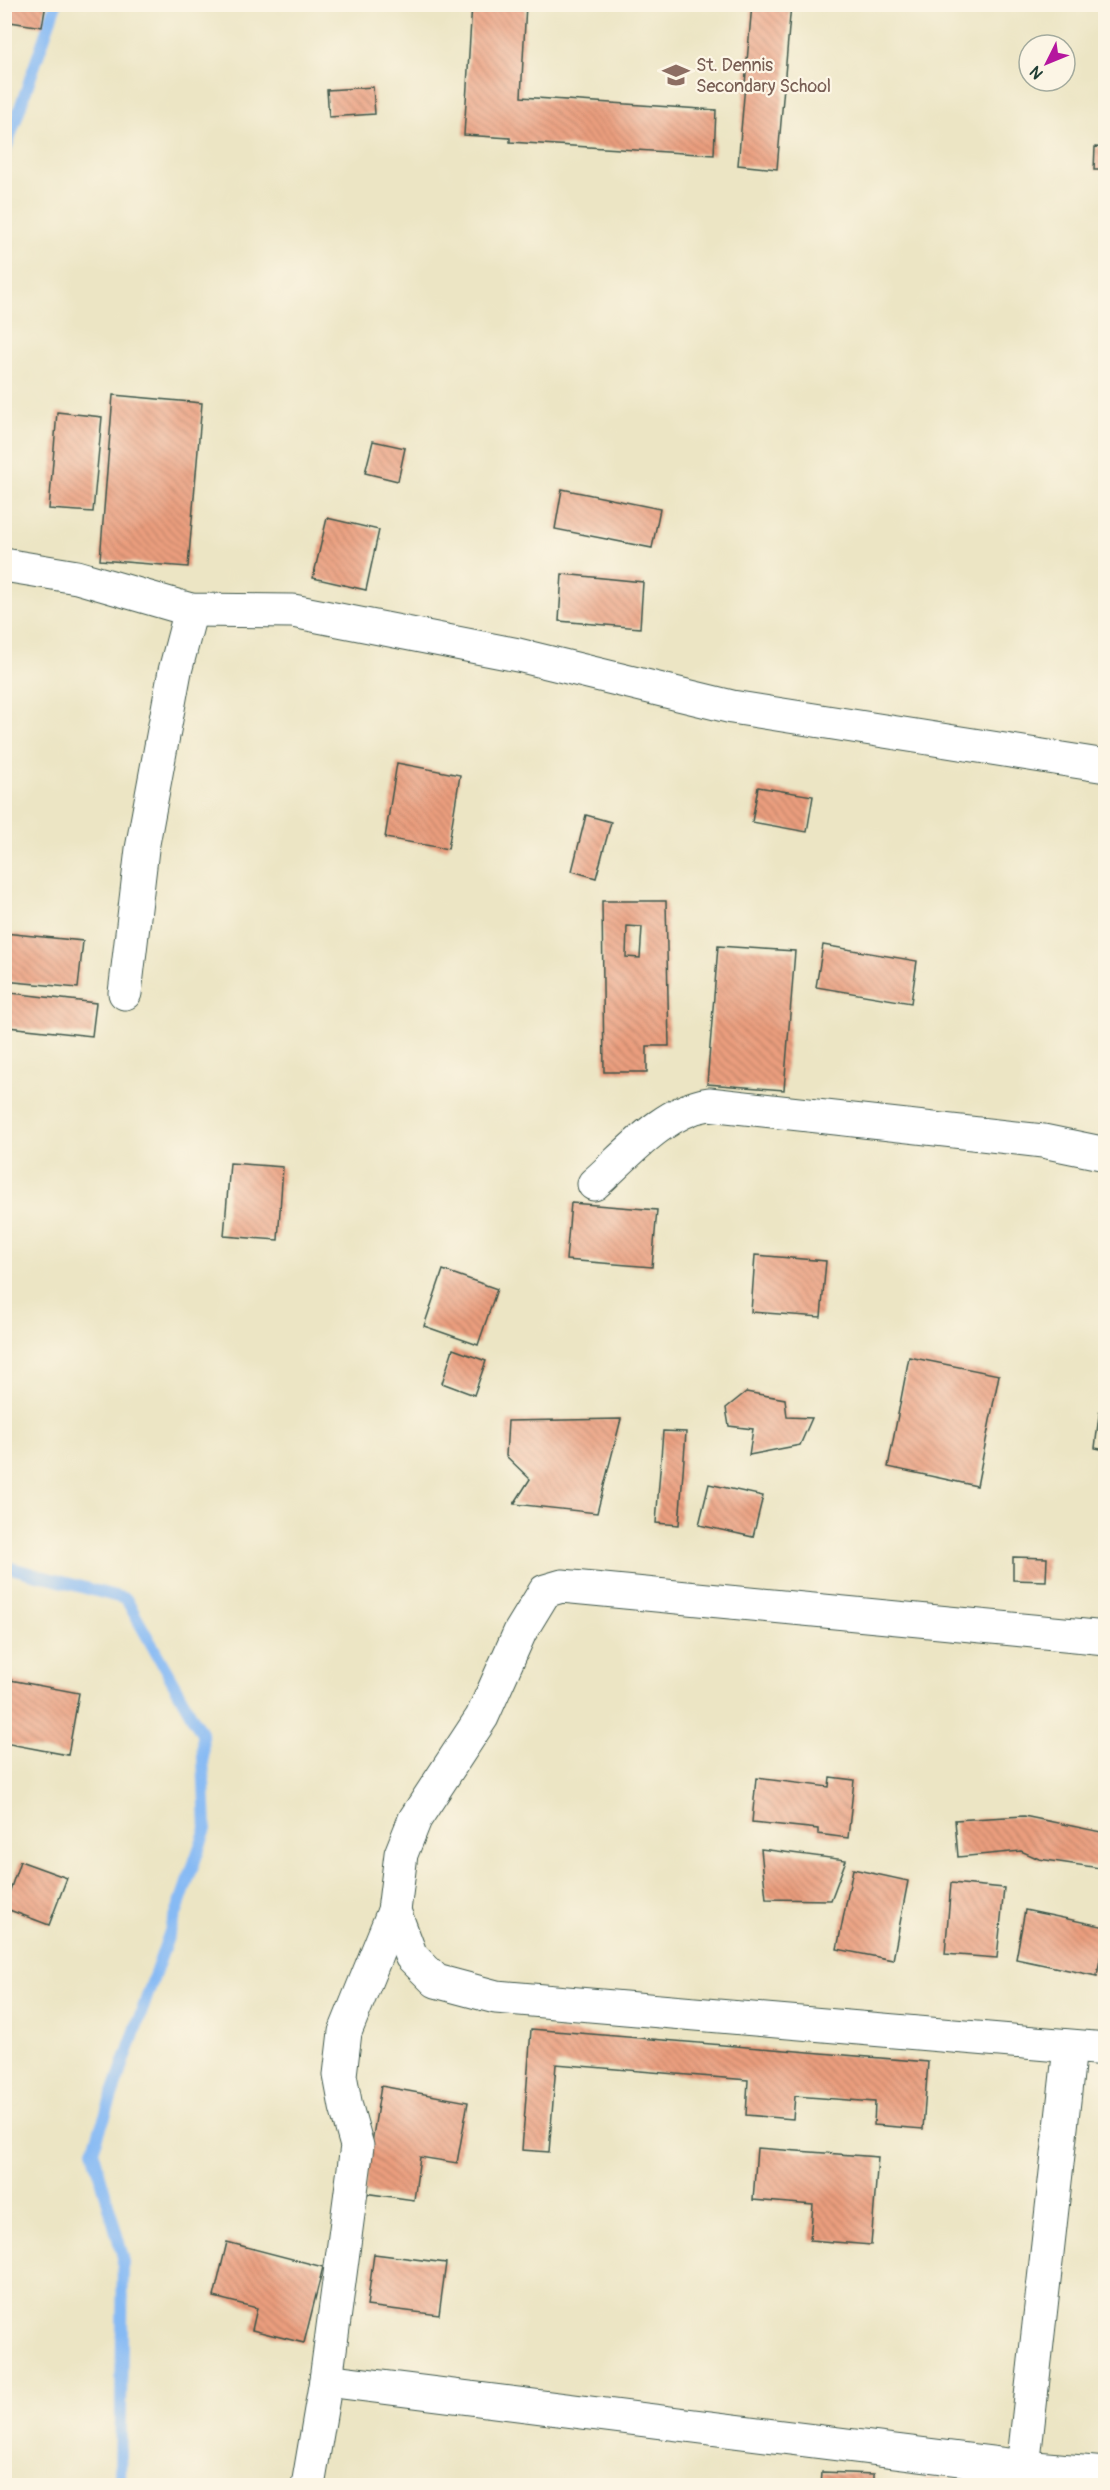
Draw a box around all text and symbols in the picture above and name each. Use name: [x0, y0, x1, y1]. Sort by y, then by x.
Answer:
north arrow: [1017, 33, 1077, 93]
place label: St. Dennis Secondary School: [696, 54, 831, 98]
school or university icon: St. Dennis Secondary School: [661, 60, 691, 90]
text: N: [1026, 62, 1048, 83]

